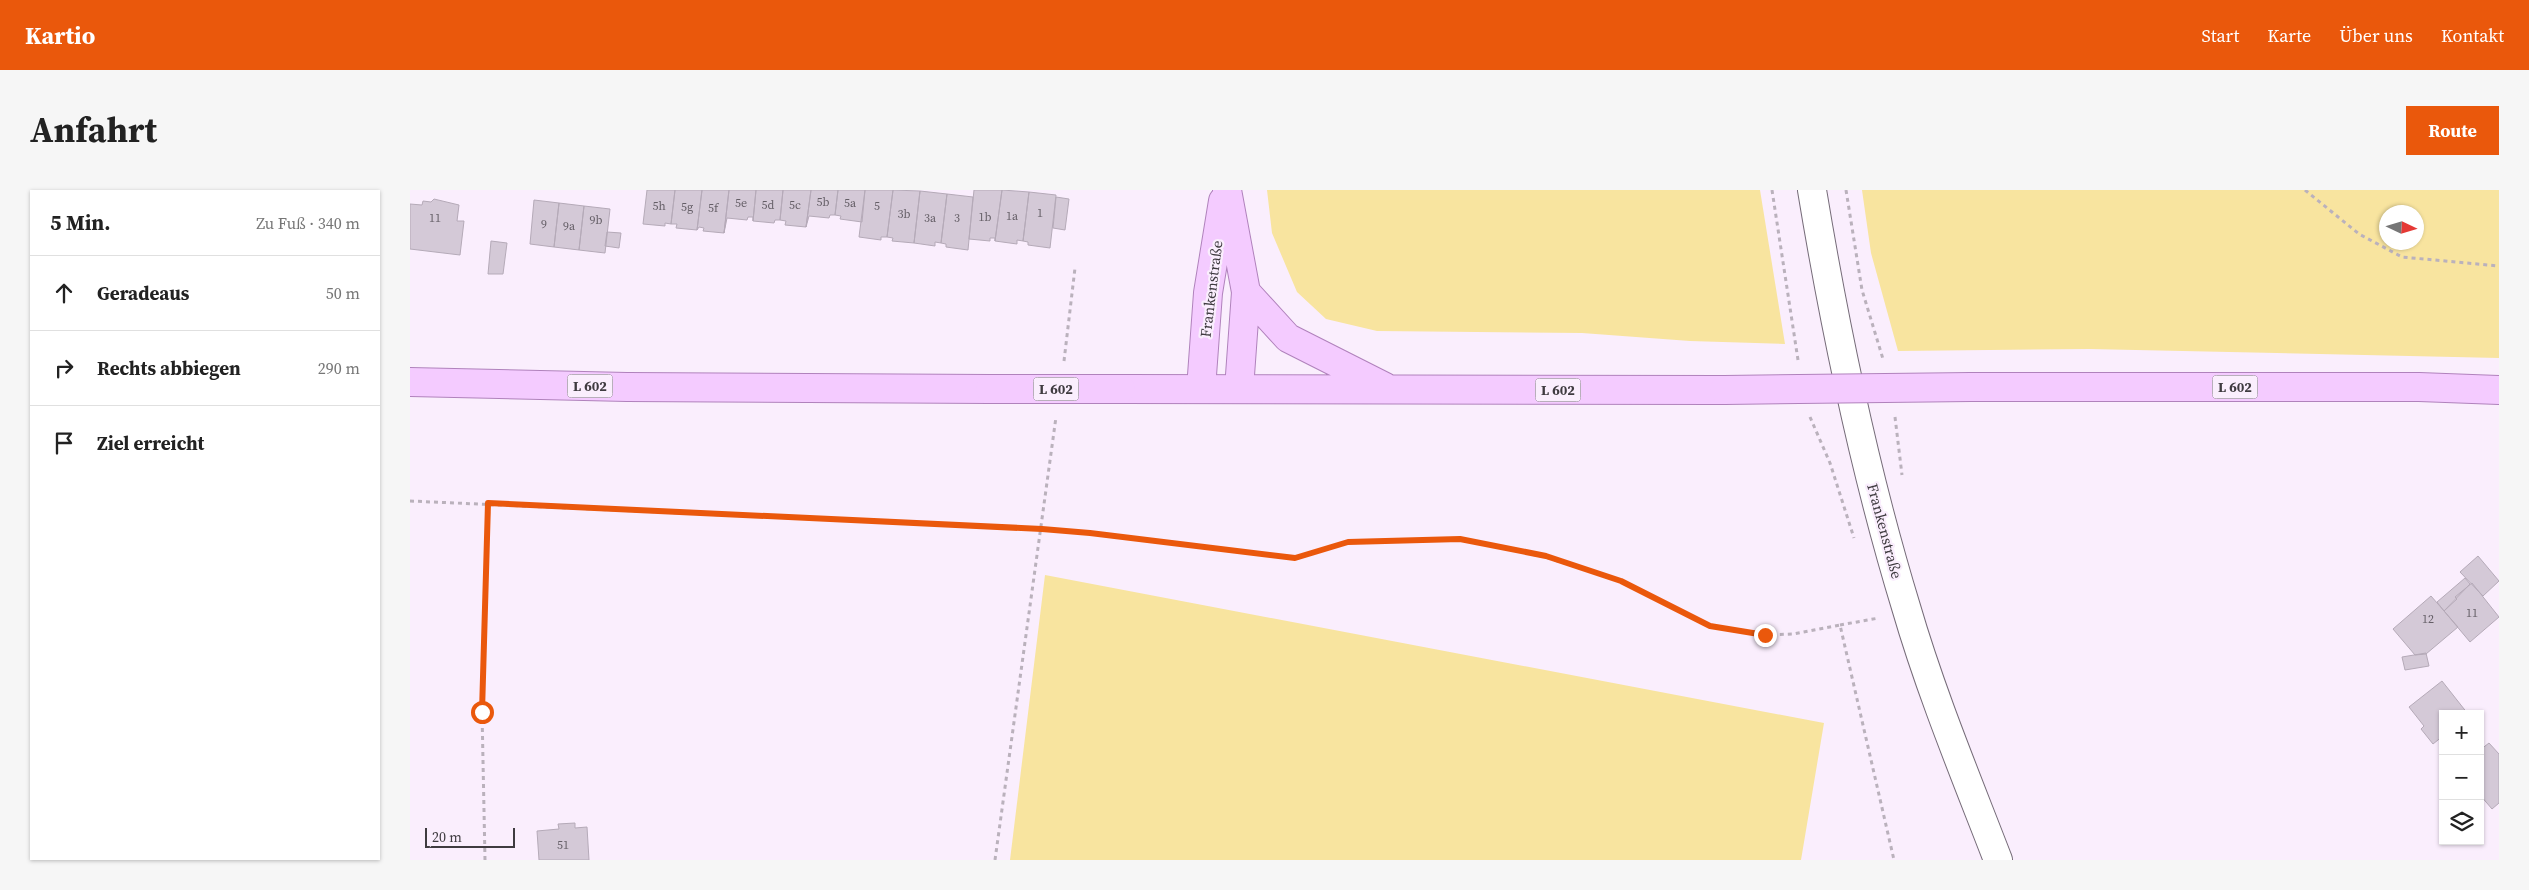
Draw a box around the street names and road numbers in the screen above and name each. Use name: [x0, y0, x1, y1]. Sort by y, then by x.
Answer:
street label: Frankenstraße: [1195, 239, 1227, 339]
road number: L 602: [568, 375, 612, 398]
road number: L 602: [2212, 376, 2258, 398]
road number: L 602: [1034, 378, 1078, 400]
road number: L 602: [1536, 378, 1580, 402]
street label: Frankenstraße: [1862, 481, 1908, 581]

